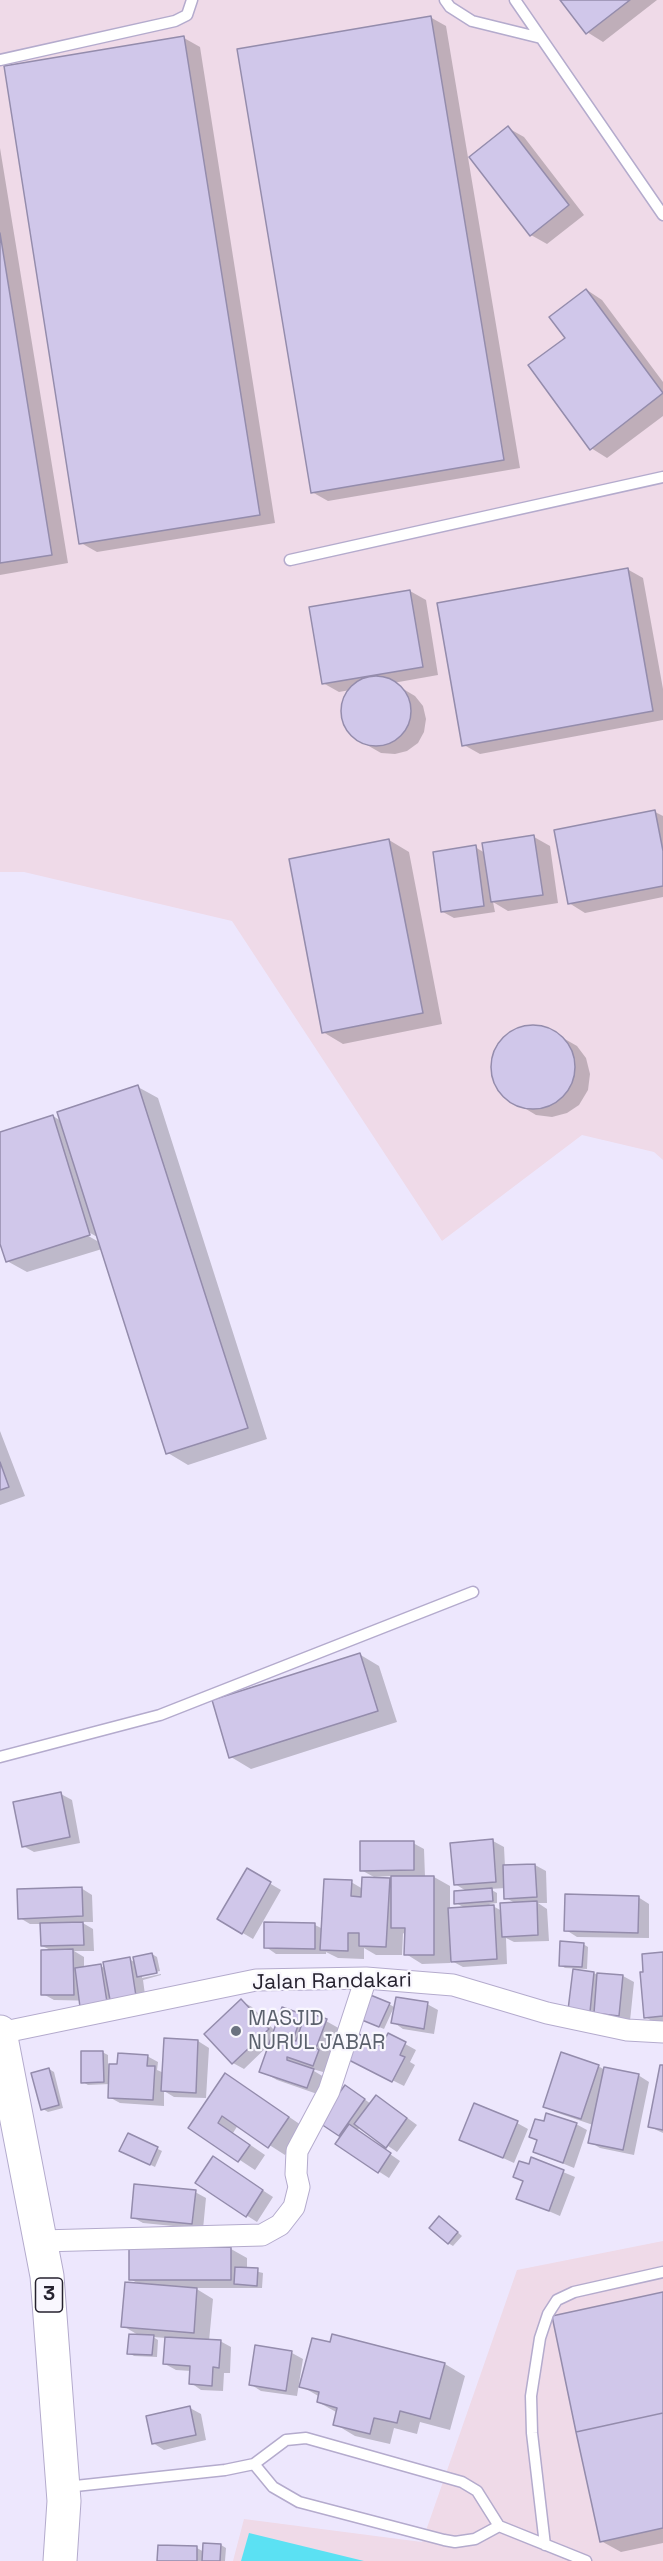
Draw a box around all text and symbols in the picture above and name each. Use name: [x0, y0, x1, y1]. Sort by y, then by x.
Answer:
street label: Jalan Randakari: [252, 1968, 412, 1996]
place label: MASJID NURUL JABAR: [248, 2006, 385, 2056]
marker: MASJID NURUL JABAR: [229, 2024, 243, 2038]
road number: 3: [36, 2278, 62, 2312]

